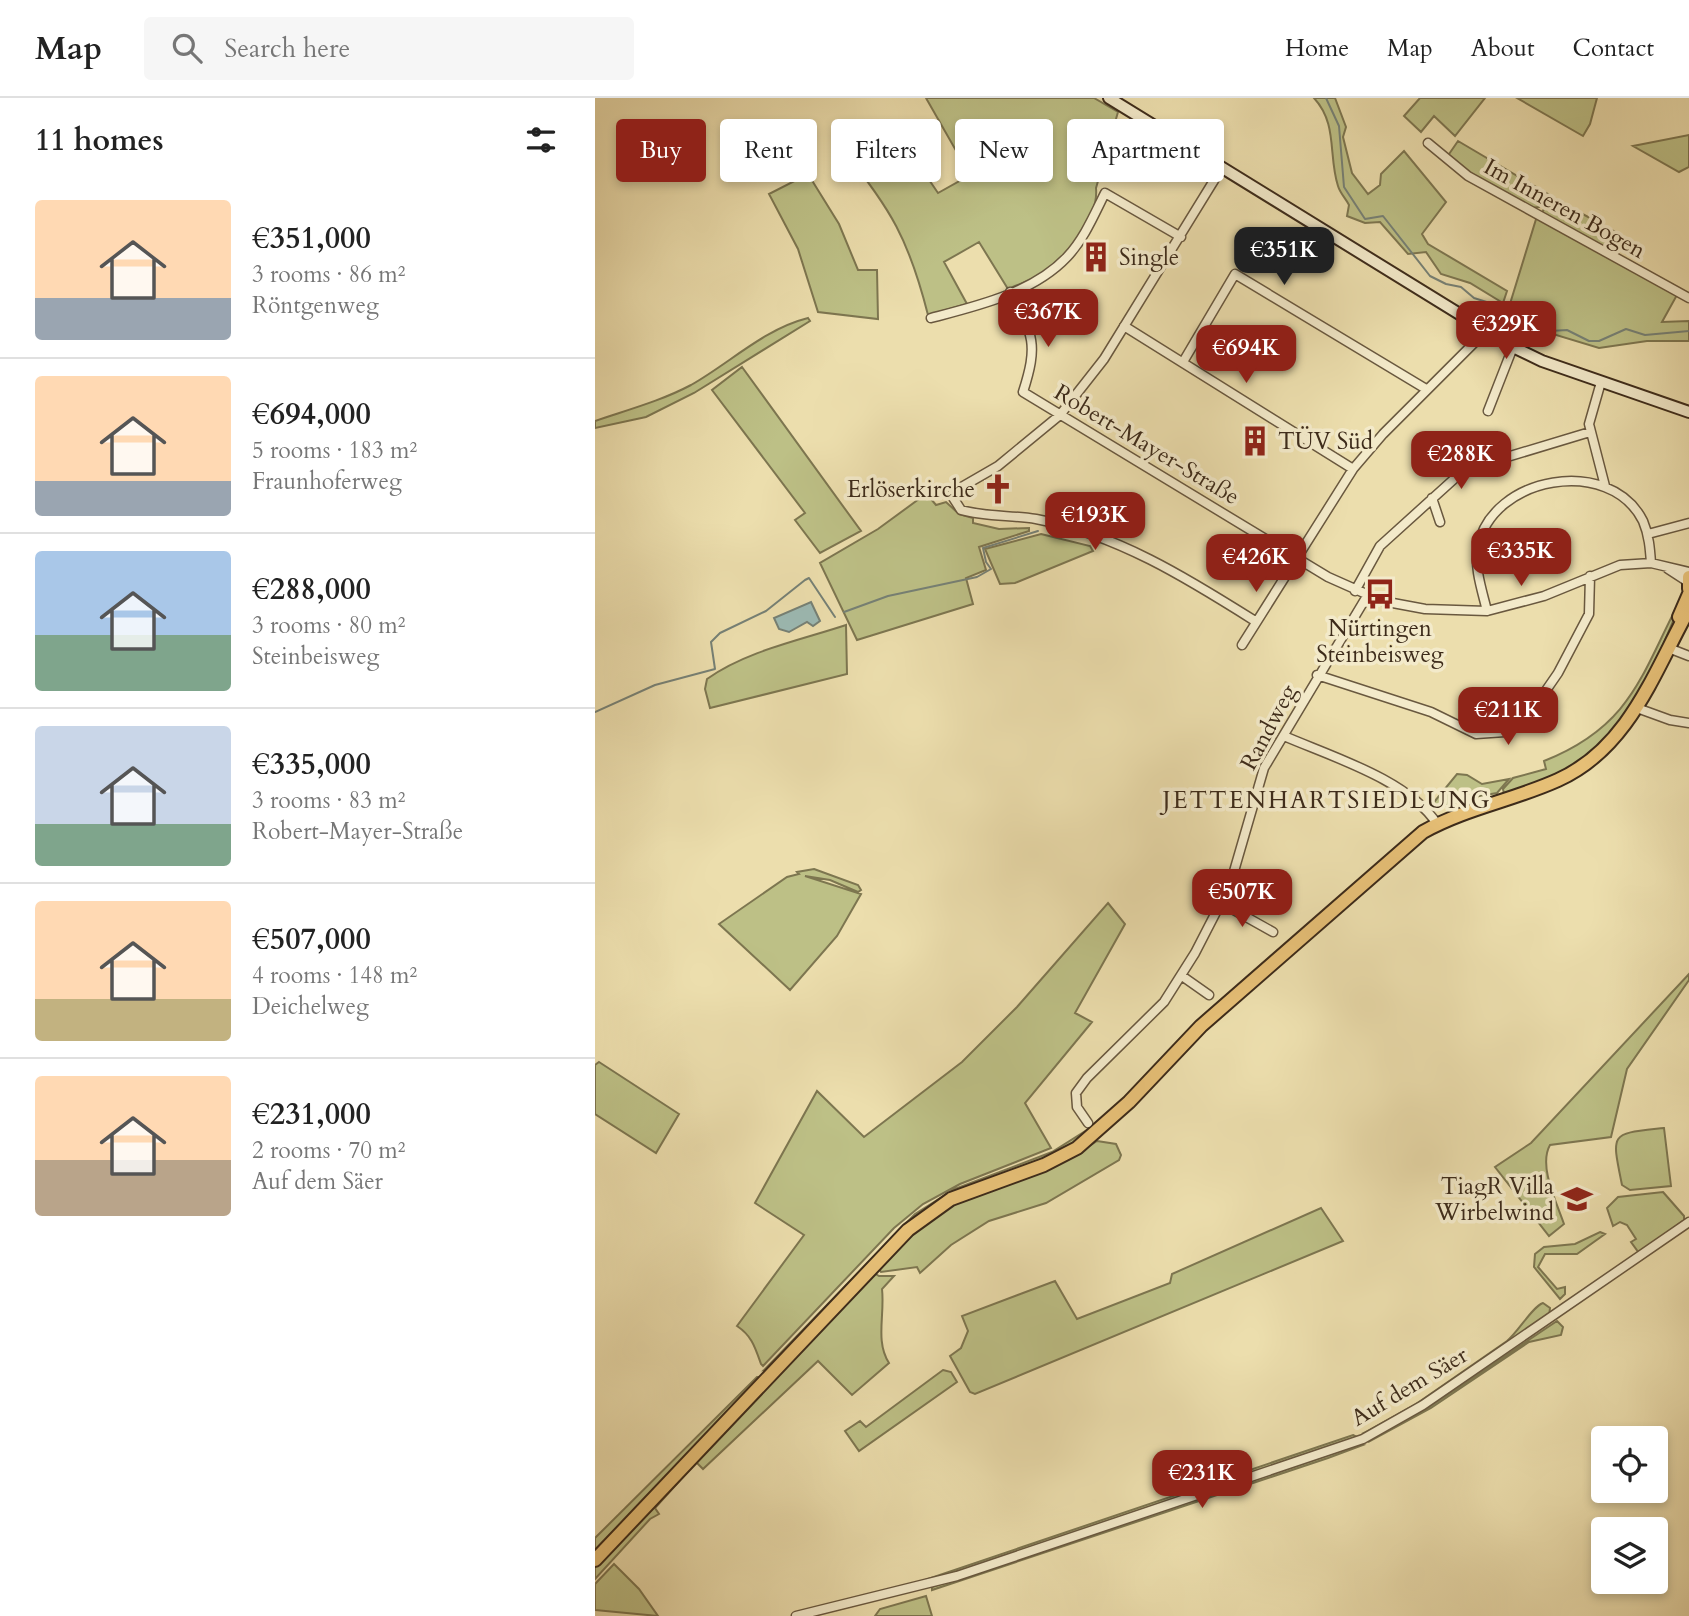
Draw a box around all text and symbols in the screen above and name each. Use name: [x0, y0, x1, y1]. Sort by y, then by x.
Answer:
search box: [144, 17, 634, 80]
text: Map: [35, 26, 102, 71]
icon: search: [168, 29, 206, 67]
text: Search here: [224, 31, 350, 66]
text: Home: [1285, 32, 1349, 65]
text: Map: [1387, 32, 1433, 65]
text: About: [1471, 32, 1535, 65]
text: Contact: [1573, 32, 1654, 65]
chip: Buy: [616, 119, 706, 182]
chip: Rent: [720, 119, 817, 182]
chip: Filters: [831, 119, 941, 182]
chip: New: [955, 119, 1053, 182]
chip: Apartment: [1067, 119, 1224, 182]
text: 11 homes: [35, 120, 164, 161]
icon: filters: [522, 121, 560, 159]
street label: Im Inneren Bogen: [1478, 151, 1651, 266]
text: €351,000: [252, 218, 371, 259]
icon: home: [91, 228, 175, 312]
pin: €351K: [1235, 228, 1333, 287]
text: €351K: [1250, 234, 1318, 265]
building icon: Single: [1079, 240, 1113, 274]
place label: Single: [1119, 242, 1179, 273]
text: 3 rooms · 86 m²: [252, 259, 405, 290]
pin: €367K: [999, 289, 1097, 349]
text: Röntgenweg: [252, 290, 379, 321]
text: €367K: [1014, 296, 1082, 327]
pin: €329K: [1457, 302, 1555, 361]
text: €329K: [1472, 308, 1540, 339]
pin: €694K: [1197, 326, 1295, 385]
text: €694K: [1212, 332, 1280, 363]
street label: Robert-Mayer-Straße: [1048, 377, 1245, 512]
text: €694,000: [252, 394, 371, 435]
icon: home: [91, 404, 175, 488]
building icon: TÜV Süd: [1238, 424, 1272, 458]
place label: TÜV Süd: [1278, 426, 1374, 457]
pin: €288K: [1412, 432, 1510, 491]
text: 5 rooms · 183 m²: [252, 435, 417, 466]
text: €288K: [1427, 438, 1495, 469]
text: Fraunhoferweg: [252, 466, 402, 497]
church icon: Erlöserkirche: [981, 472, 1015, 506]
place label: Erlöserkirche: [847, 474, 975, 505]
pin: €193K: [1046, 492, 1144, 552]
text: €193K: [1061, 499, 1129, 530]
pin: €335K: [1472, 528, 1570, 588]
pin: €426K: [1207, 534, 1305, 594]
text: €335K: [1487, 535, 1555, 566]
text: €426K: [1222, 541, 1290, 572]
text: €288,000: [252, 569, 371, 610]
bus stop icon: Nürtingen Steinbeisweg: [1363, 577, 1397, 611]
icon: home: [91, 579, 175, 663]
text: 3 rooms · 80 m²: [252, 610, 405, 641]
place label: Nürtingen Steinbeisweg: [1316, 613, 1444, 670]
text: Steinbeisweg: [252, 641, 380, 672]
street label: Randweg: [1233, 679, 1304, 776]
pin: €211K: [1459, 688, 1557, 747]
text: €211K: [1474, 694, 1542, 725]
text: €335,000: [252, 744, 371, 785]
icon: home: [91, 754, 175, 838]
district label: JETTENHARTSIEDLUNG: [1160, 784, 1491, 817]
text: 3 rooms · 83 m²: [252, 785, 405, 816]
text: Robert-Mayer-Straße: [252, 816, 463, 847]
pin: €507K: [1193, 870, 1291, 929]
text: €507K: [1208, 876, 1276, 907]
text: €507,000: [252, 919, 371, 960]
icon: home: [91, 929, 175, 1013]
text: 4 rooms · 148 m²: [252, 960, 417, 991]
text: Deichelweg: [252, 991, 369, 1022]
text: €231,000: [252, 1094, 371, 1135]
icon: home: [91, 1104, 175, 1188]
text: 2 rooms · 70 m²: [252, 1135, 405, 1166]
text: Auf dem Säer: [252, 1166, 383, 1197]
place label: TiagR Villa Wirbelwind: [1434, 1171, 1555, 1228]
school or university icon: TiagR Villa Wirbelwind: [1560, 1182, 1594, 1216]
street label: Auf dem Säer: [1345, 1339, 1474, 1433]
map controls: [1591, 1426, 1668, 1594]
button: locate: [1591, 1426, 1668, 1503]
pin: €231K: [1153, 1450, 1251, 1510]
text: €231K: [1168, 1457, 1236, 1488]
button: layers: [1591, 1517, 1668, 1594]

